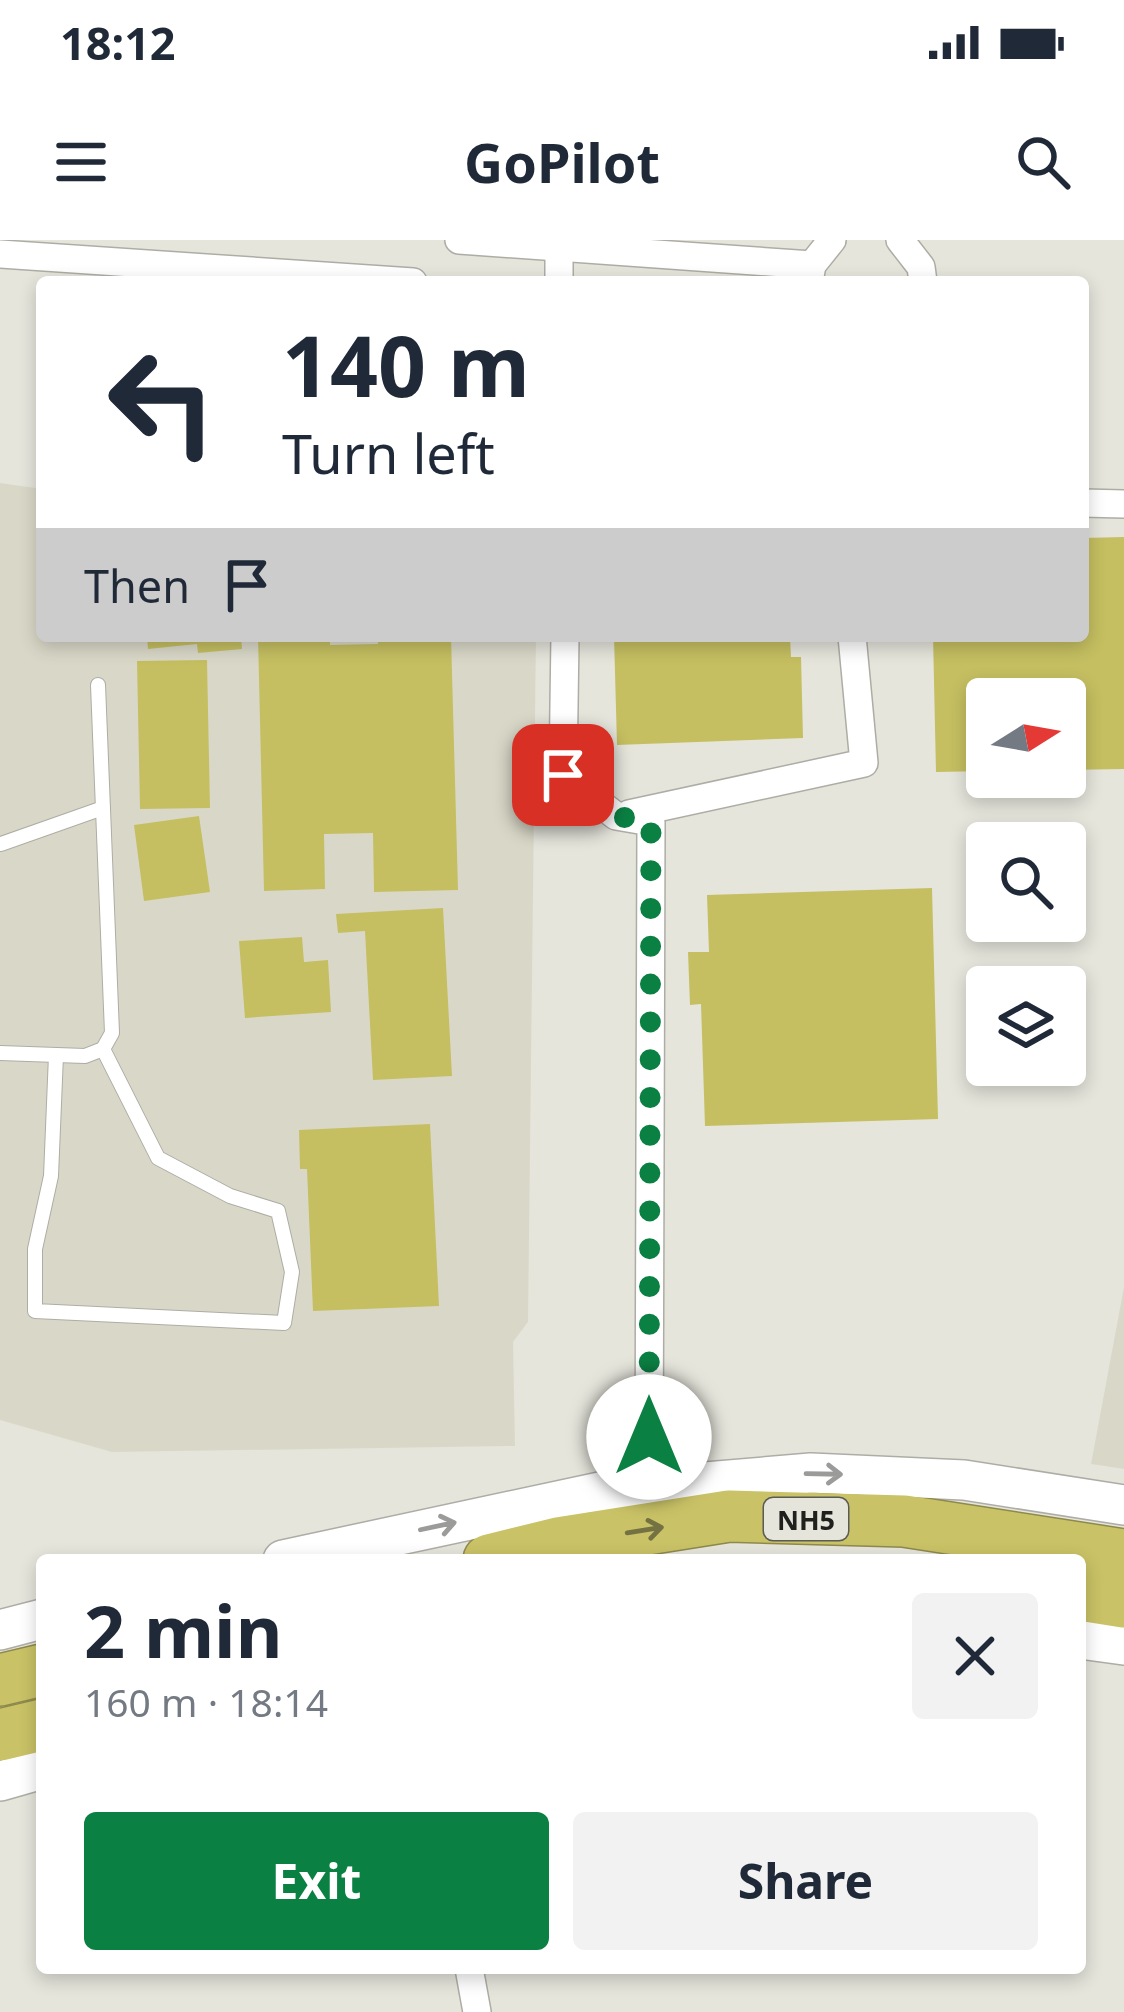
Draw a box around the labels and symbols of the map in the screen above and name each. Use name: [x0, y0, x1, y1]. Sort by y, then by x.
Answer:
north arrow: [966, 678, 1086, 798]
pin: [512, 724, 614, 826]
position arrow: [586, 1374, 712, 1500]
one-way arrow: [804, 1463, 843, 1486]
road number: NH5: [764, 1498, 848, 1540]
one-way arrow: [419, 1514, 457, 1537]
one-way arrow: [625, 1517, 664, 1540]

